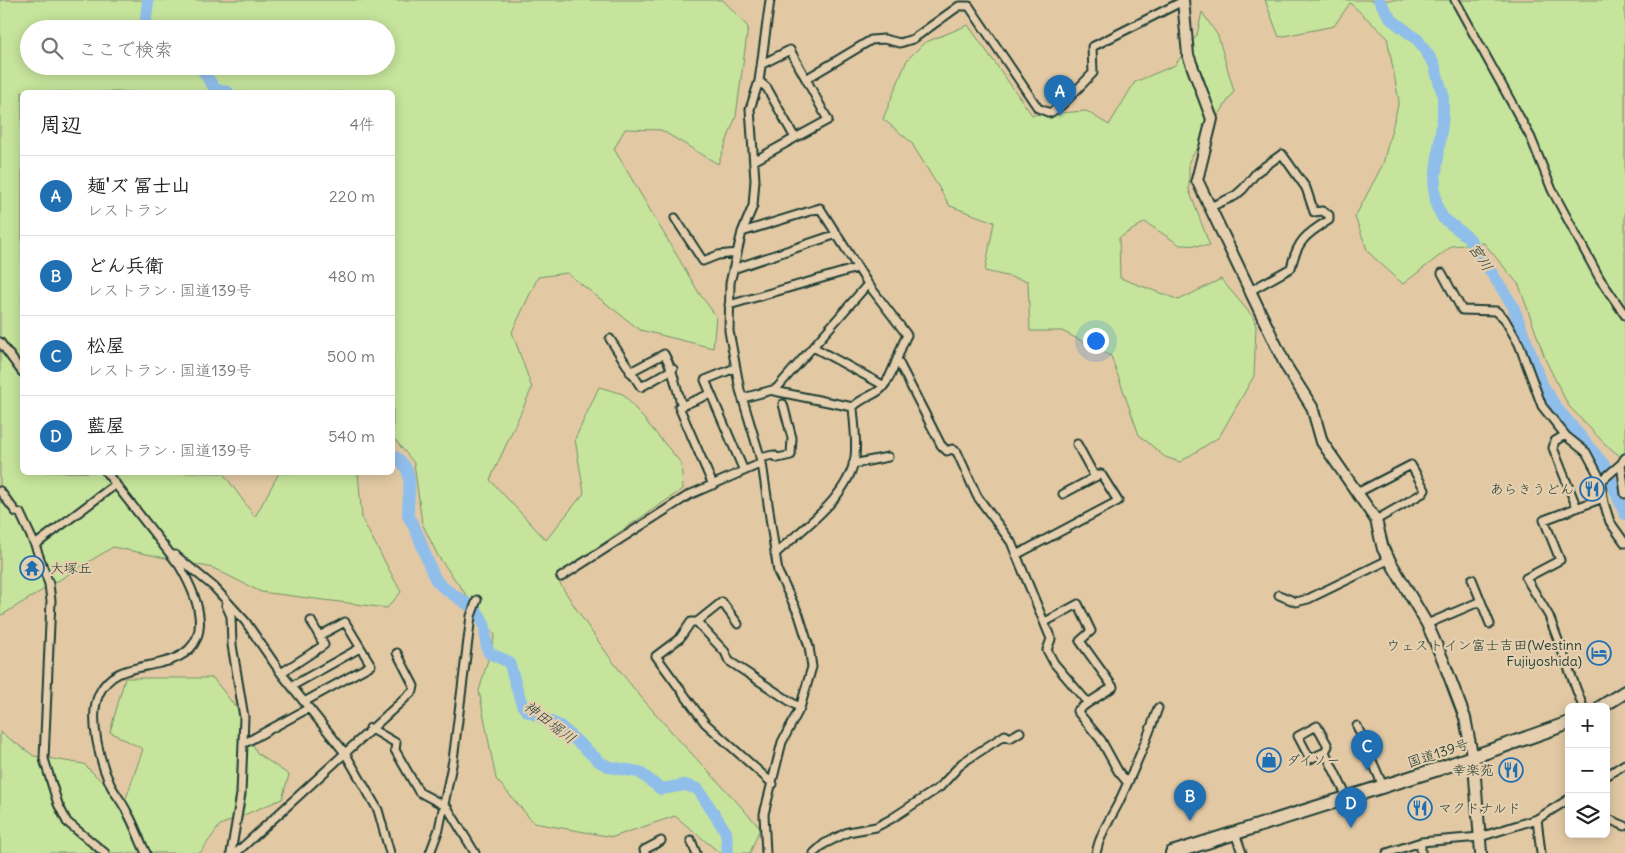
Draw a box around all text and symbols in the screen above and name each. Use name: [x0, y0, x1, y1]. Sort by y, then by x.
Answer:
search box: [20, 20, 395, 75]
icon: search: [38, 34, 66, 62]
text: ここで検索: [78, 37, 173, 61]
pin: A: [1044, 75, 1076, 116]
text: 周辺: [40, 111, 82, 138]
text: 4件: [350, 114, 375, 134]
text: 麺'ズ 冨士山: [87, 173, 190, 197]
text: A: [51, 186, 61, 206]
text: 220 m: [329, 186, 375, 206]
text: レストラン: [87, 200, 168, 220]
water label: 宮川: [1465, 239, 1497, 275]
text: どん兵衛: [87, 253, 164, 277]
text: B: [51, 266, 61, 286]
text: 480 m: [328, 266, 375, 286]
text: レストラン · 国道139号: [87, 280, 252, 300]
your location: [1083, 328, 1109, 354]
text: 松屋: [87, 333, 125, 357]
text: C: [51, 346, 61, 366]
text: 500 m: [327, 346, 375, 366]
text: レストラン · 国道139号: [87, 360, 252, 380]
text: 藍屋: [87, 413, 125, 437]
text: D: [50, 426, 62, 446]
text: 540 m: [328, 426, 375, 446]
text: レストラン · 国道139号: [87, 440, 252, 460]
restaurant icon: あらきうどん: [1579, 476, 1605, 502]
place label: あらきうどん: [1490, 480, 1574, 498]
temple icon: 大塚丘: [19, 555, 45, 581]
place label: 大塚丘: [50, 559, 92, 577]
place label: ウェストイン富士吉田(Westinn Fujiyoshida): [1386, 636, 1582, 670]
hotel icon: ウェストイン富士吉田(Westinn Fujiyoshida): [1586, 640, 1612, 666]
water label: 神田堀川: [520, 696, 580, 748]
map controls: [1565, 703, 1610, 838]
button: +: [1565, 703, 1610, 748]
pin: C: [1351, 730, 1383, 771]
street label: 国道139号: [1405, 735, 1471, 771]
shop icon: ダイソー: [1256, 747, 1282, 773]
button: −: [1565, 748, 1610, 793]
place label: ダイソー: [1286, 751, 1341, 769]
restaurant icon: 幸楽苑: [1498, 757, 1524, 783]
place label: 幸楽苑: [1452, 761, 1494, 779]
pin: B: [1174, 780, 1206, 821]
pin: D: [1335, 787, 1367, 828]
button: layers: [1565, 793, 1610, 838]
restaurant icon: マクドナルド: [1407, 795, 1433, 821]
place label: マクドナルド: [1438, 799, 1521, 817]

